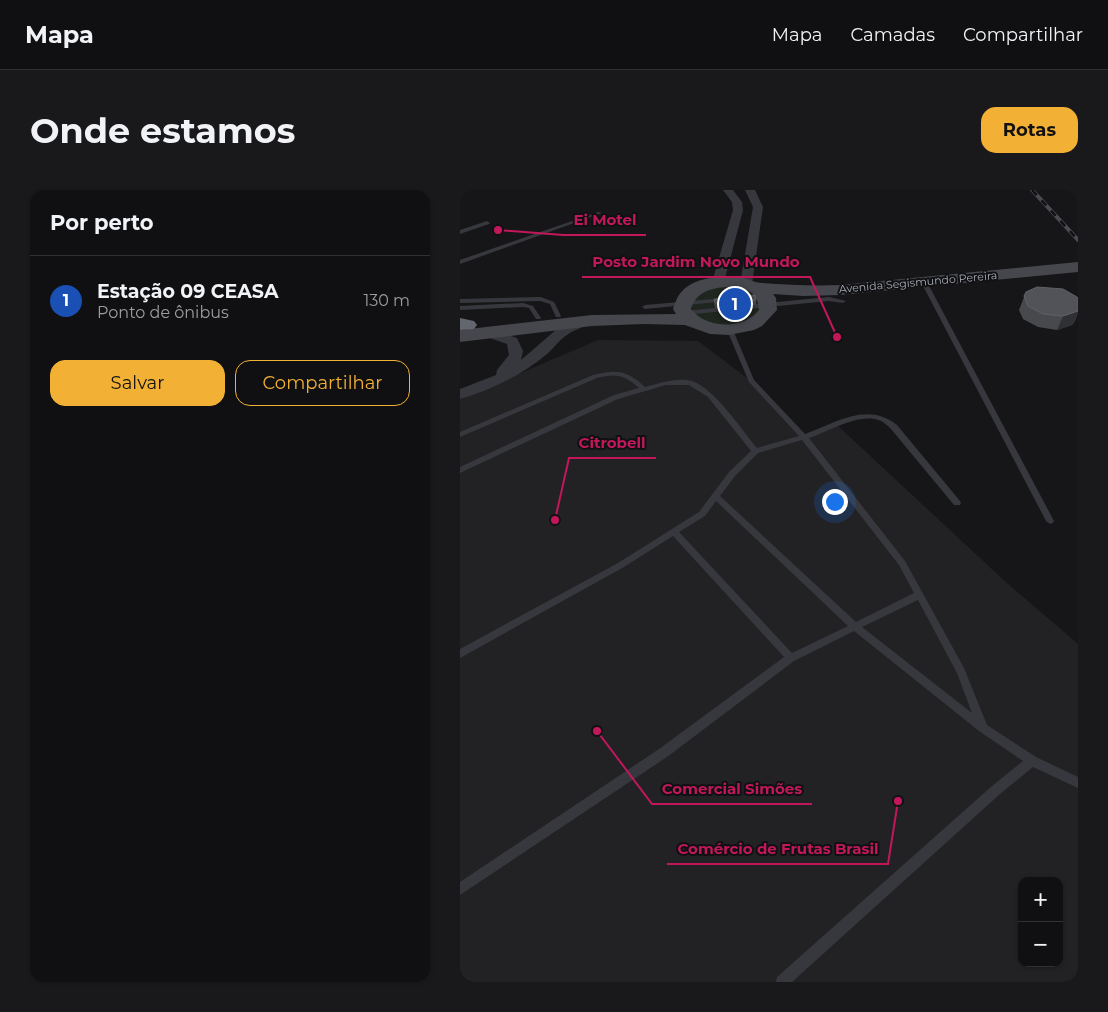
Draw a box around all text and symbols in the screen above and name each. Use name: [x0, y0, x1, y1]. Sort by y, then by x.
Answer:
text: Mapa: [25, 20, 94, 49]
text: Mapa: [772, 24, 822, 46]
text: Camadas: [850, 24, 935, 46]
text: Compartilhar: [963, 24, 1083, 46]
button: Rotas: [981, 107, 1078, 153]
text: Onde estamos: [30, 109, 295, 152]
callout: Ei Motel: [563, 205, 646, 235]
text: Por perto: [50, 210, 154, 235]
text: Ei Motel: [573, 210, 637, 229]
callout: Posto Jardim Novo Mundo: [582, 247, 810, 277]
text: Posto Jardim Novo Mundo: [592, 252, 800, 271]
street label: Avenida Segismundo Pereira: [838, 268, 998, 296]
text: Estação 09 CEASA: [97, 280, 278, 303]
pin: 1: [719, 285, 751, 323]
text: 1: [63, 291, 69, 310]
text: 130 m: [363, 291, 410, 310]
text: Ponto de ônibus: [97, 303, 229, 322]
button: Salvar: [50, 360, 225, 406]
button: Compartilhar: [235, 360, 410, 406]
callout: Citrobell: [569, 428, 656, 458]
text: Citrobell: [579, 433, 645, 452]
your location: [822, 489, 848, 515]
callout: Comercial Simões: [652, 774, 812, 804]
text: Comercial Simões: [662, 779, 802, 798]
callout: Comércio de Frutas Brasil: [667, 834, 888, 864]
text: Comércio de Frutas Brasil: [677, 839, 879, 858]
map controls: [1018, 877, 1063, 967]
button: +: [1018, 877, 1063, 922]
button: −: [1018, 922, 1063, 967]

